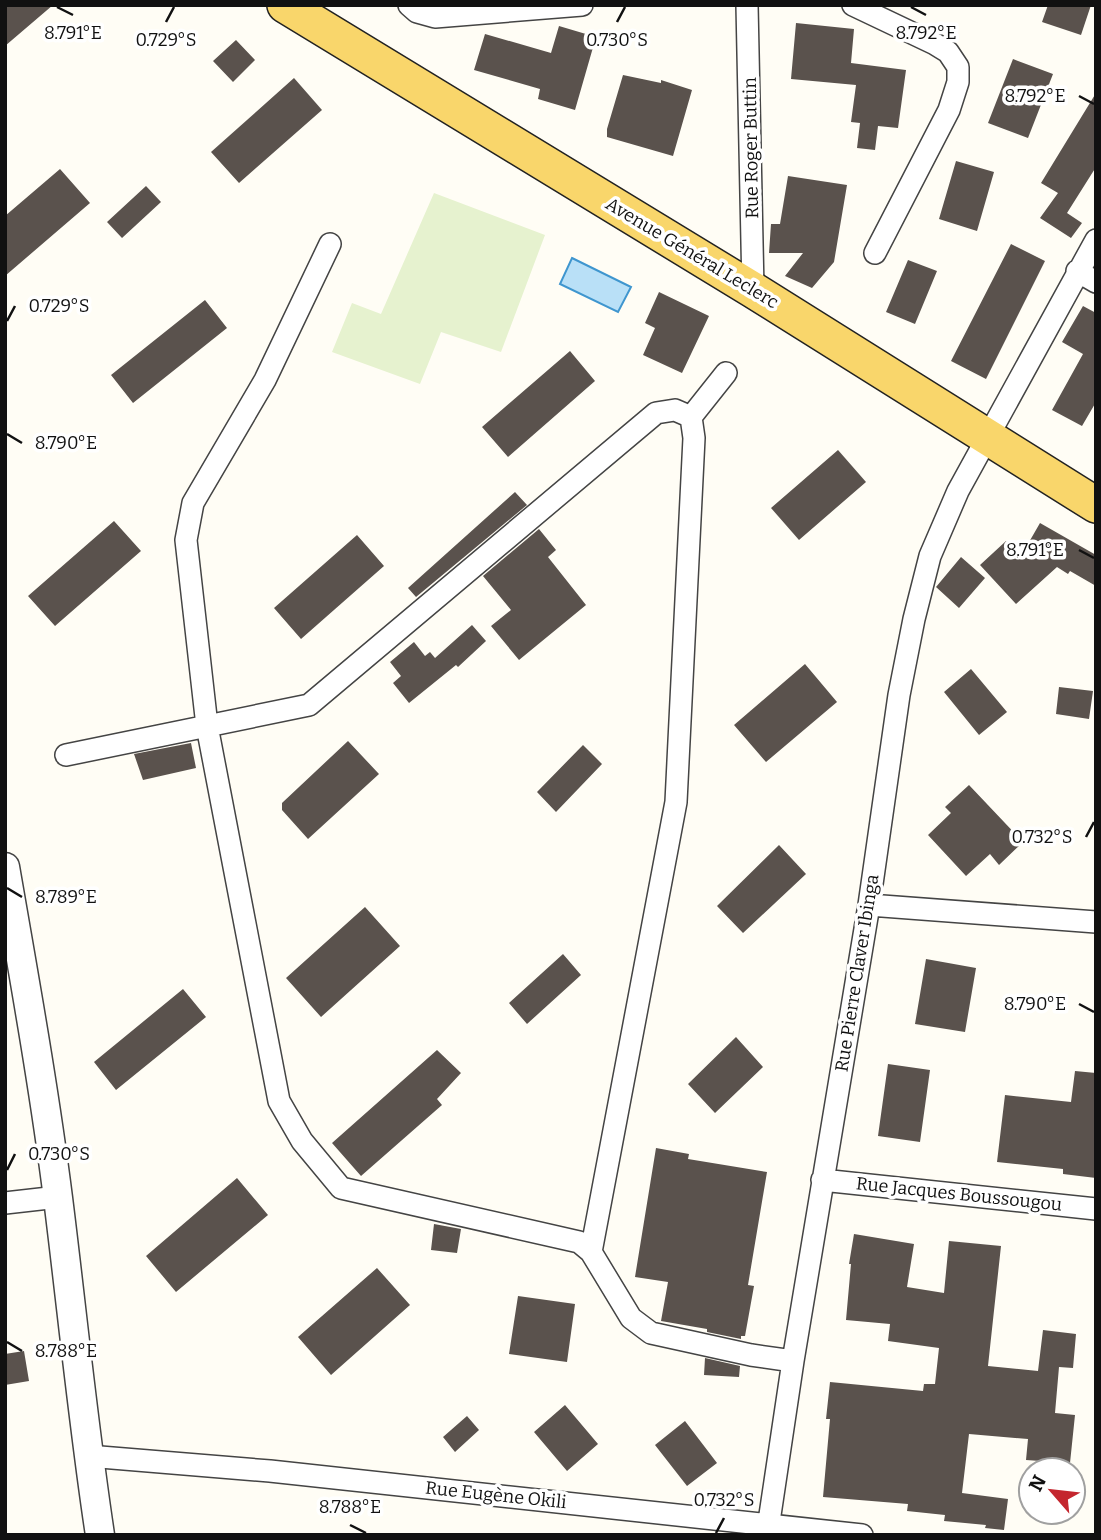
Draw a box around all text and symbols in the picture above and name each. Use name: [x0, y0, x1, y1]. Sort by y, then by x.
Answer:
text: 8.791°E: [44, 22, 102, 44]
text: 8.792°E: [895, 22, 957, 44]
text: 0.729°S: [135, 29, 197, 51]
text: 0.730°S: [586, 29, 648, 51]
street label: Rue Roger Buttin: [739, 76, 763, 219]
text: 8.792°E: [1004, 85, 1066, 107]
street label: Avenue Général Leclerc: [602, 193, 782, 313]
text: 0.729°S: [28, 295, 90, 317]
text: 8.790°E: [35, 432, 97, 454]
text: 8.791°E: [1006, 539, 1064, 561]
text: 0.732°S: [1012, 826, 1072, 848]
street label: Rue Pierre Claver Ibinga: [831, 872, 884, 1073]
text: 8.789°E: [35, 886, 97, 908]
text: 8.790°E: [1004, 993, 1066, 1015]
text: 0.730°S: [28, 1143, 90, 1165]
street label: Rue Jacques Boussougou: [855, 1172, 1063, 1216]
text: 8.788°E: [35, 1340, 97, 1362]
north arrow: [1017, 1456, 1087, 1526]
text: N: [1024, 1471, 1051, 1495]
street label: Rue Eugène Okili: [424, 1477, 568, 1513]
text: 0.732°S: [694, 1489, 754, 1511]
text: 8.788°E: [319, 1496, 381, 1518]

